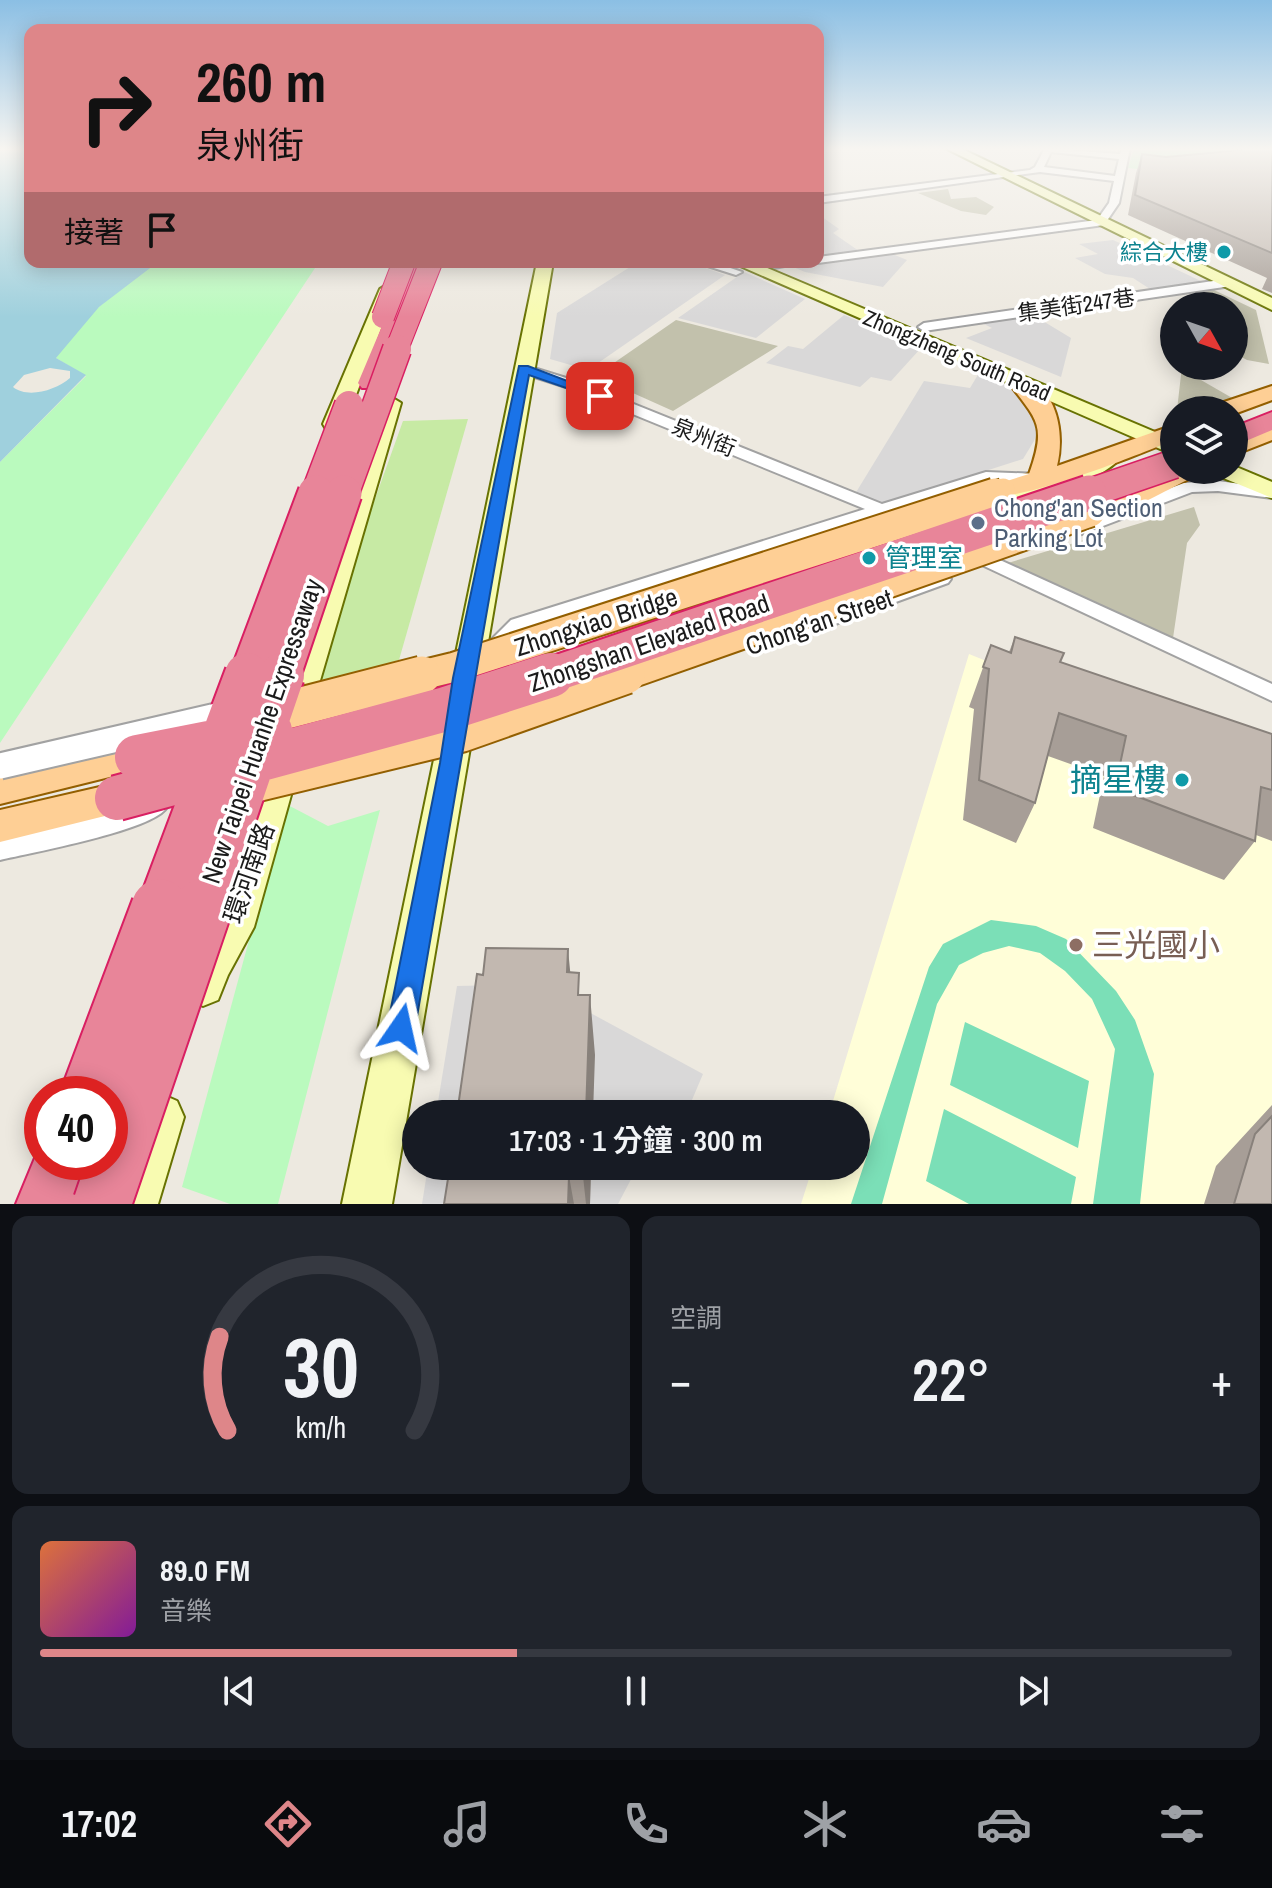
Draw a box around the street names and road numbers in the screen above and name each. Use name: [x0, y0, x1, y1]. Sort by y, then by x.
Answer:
street label: 集美街247巷: [1015, 282, 1137, 328]
street label: Zhongzheng South Road: [859, 302, 1055, 408]
street label: 泉州街: [668, 411, 740, 463]
street label: New Taipei Huanhe Expressaway: [193, 574, 330, 888]
street label: Zhongxiao Bridge: [510, 579, 682, 664]
street label: Chong'an Street: [741, 580, 897, 663]
street label: Zhongshan Elevated Road: [524, 585, 774, 700]
street label: 環河南路: [215, 818, 282, 928]

